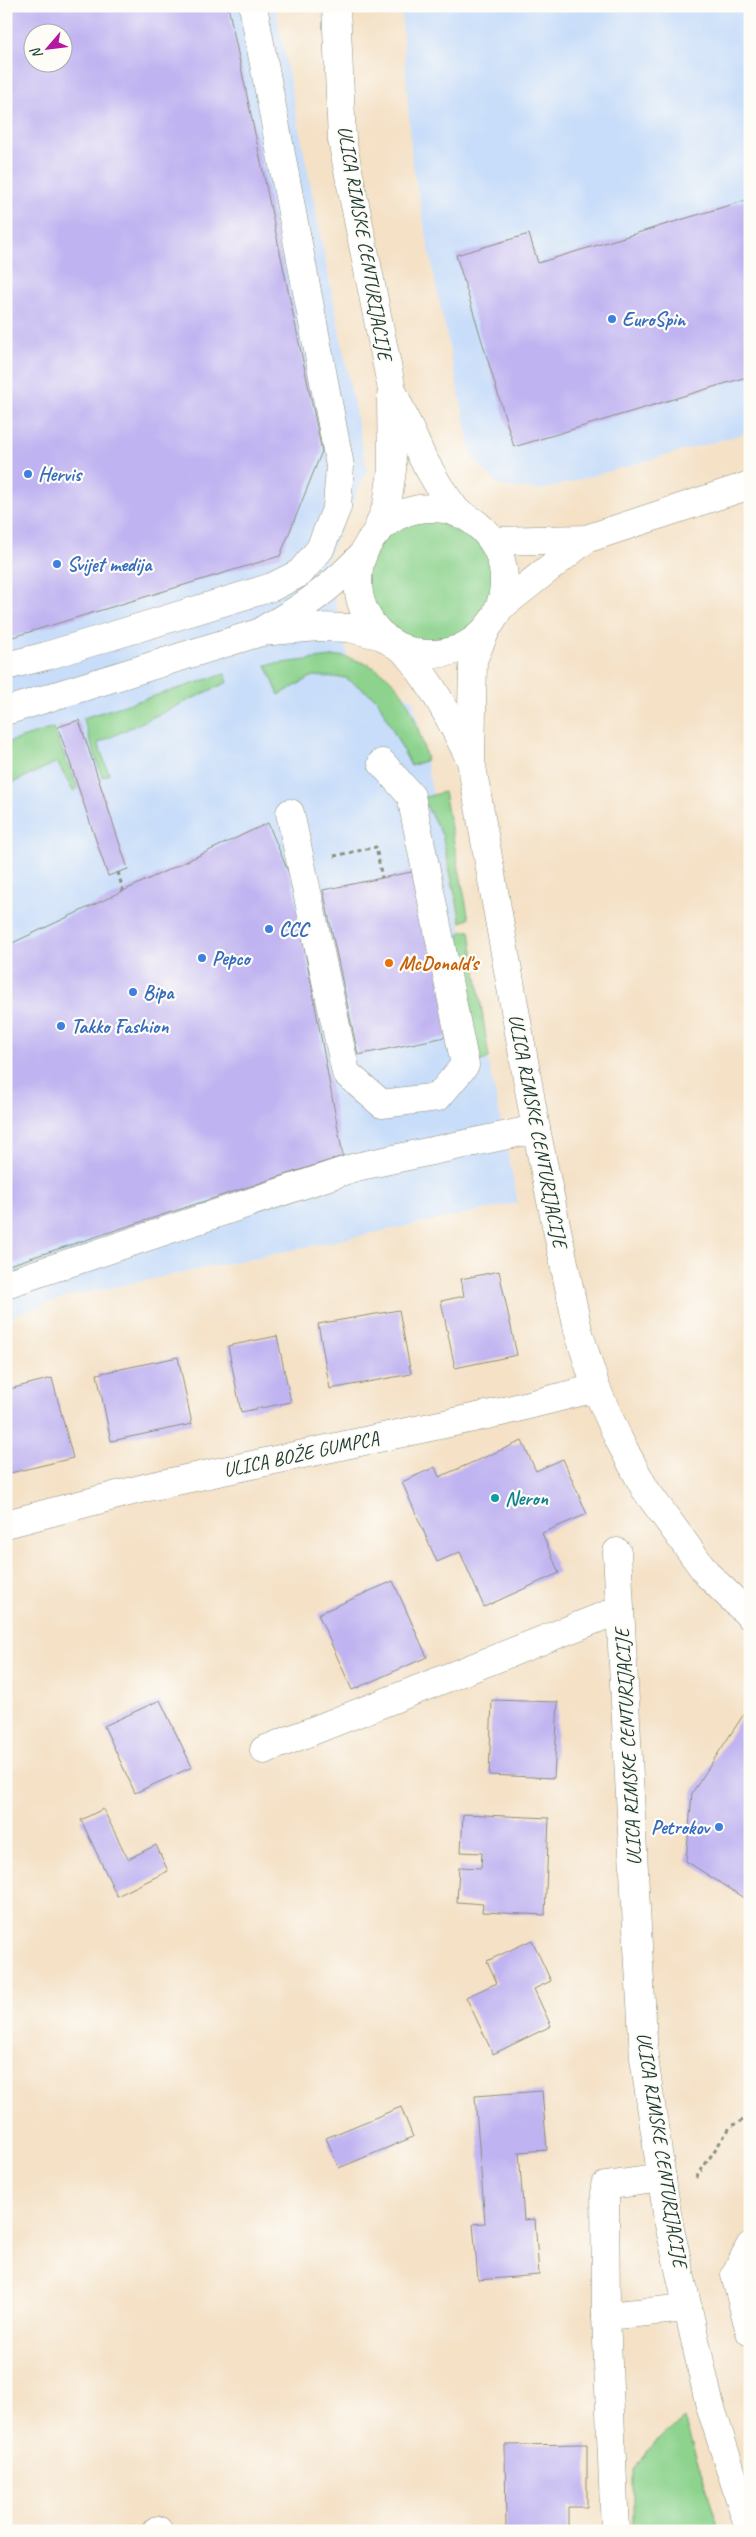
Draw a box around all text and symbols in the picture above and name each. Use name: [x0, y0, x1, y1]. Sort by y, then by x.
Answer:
north arrow: [22, 22, 72, 72]
text: N: [26, 44, 47, 62]
street label: ULICA RIMSKE CENTURIJACIJE: [332, 124, 398, 365]
place label: EuroSpin: [622, 307, 687, 332]
marker: EuroSpin: [606, 313, 618, 325]
place label: Hervis: [38, 462, 83, 487]
marker: Hervis: [22, 468, 34, 480]
place label: Svijet medija: [67, 552, 153, 577]
marker: Svijet medija: [51, 558, 63, 570]
place label: CCC: [279, 917, 311, 942]
marker: CCC: [263, 923, 275, 935]
place label: Pepco: [212, 946, 251, 971]
place label: McDonald's: [399, 951, 480, 976]
marker: Pepco: [196, 952, 208, 964]
marker: McDonald's: [383, 957, 395, 969]
place label: Bipa: [143, 980, 175, 1005]
marker: Bipa: [127, 986, 139, 998]
street label: ULICA RIMSKE CENTURIJACIJE: [503, 1012, 573, 1253]
place label: Takko Fashion: [71, 1014, 169, 1039]
marker: Takko Fashion: [55, 1020, 67, 1032]
street label: ULICA BOŽE GUMPCA: [221, 1425, 382, 1483]
place label: Neron: [505, 1486, 549, 1511]
marker: Neron: [489, 1492, 501, 1504]
street label: ULICA RIMSKE CENTURIJACIJE: [609, 1625, 647, 1866]
place label: Petrokov: [651, 1815, 711, 1840]
marker: Petrokov: [713, 1821, 725, 1833]
street label: ULICA RIMSKE CENTURIJACIJE: [631, 2031, 693, 2272]

